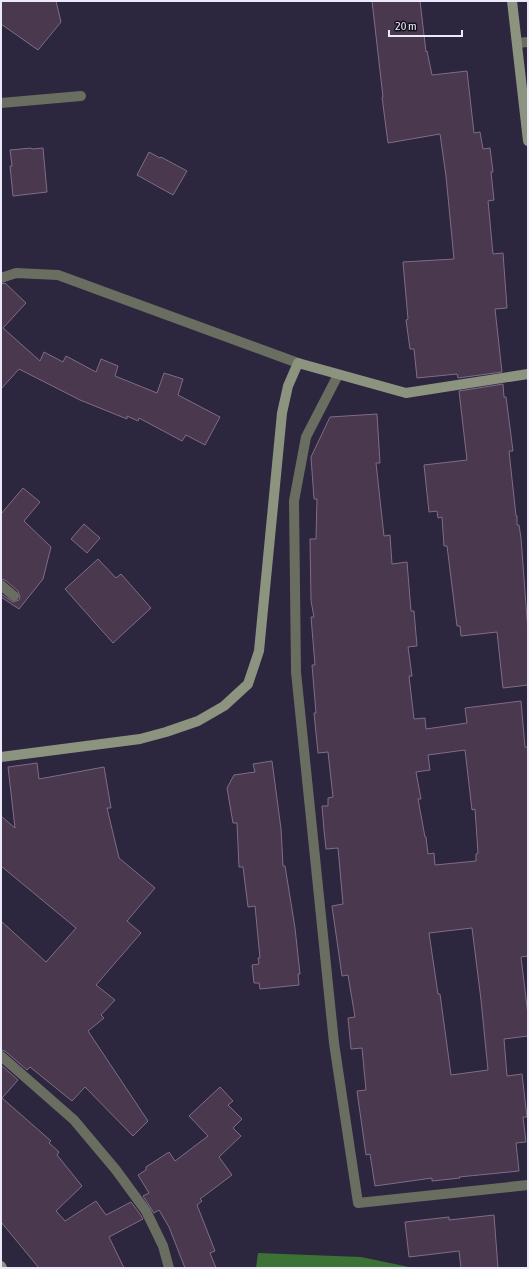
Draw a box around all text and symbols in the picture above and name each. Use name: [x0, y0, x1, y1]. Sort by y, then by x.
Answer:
scale bar: [389, 12, 462, 38]
text: 20 m: [395, 19, 417, 33]

